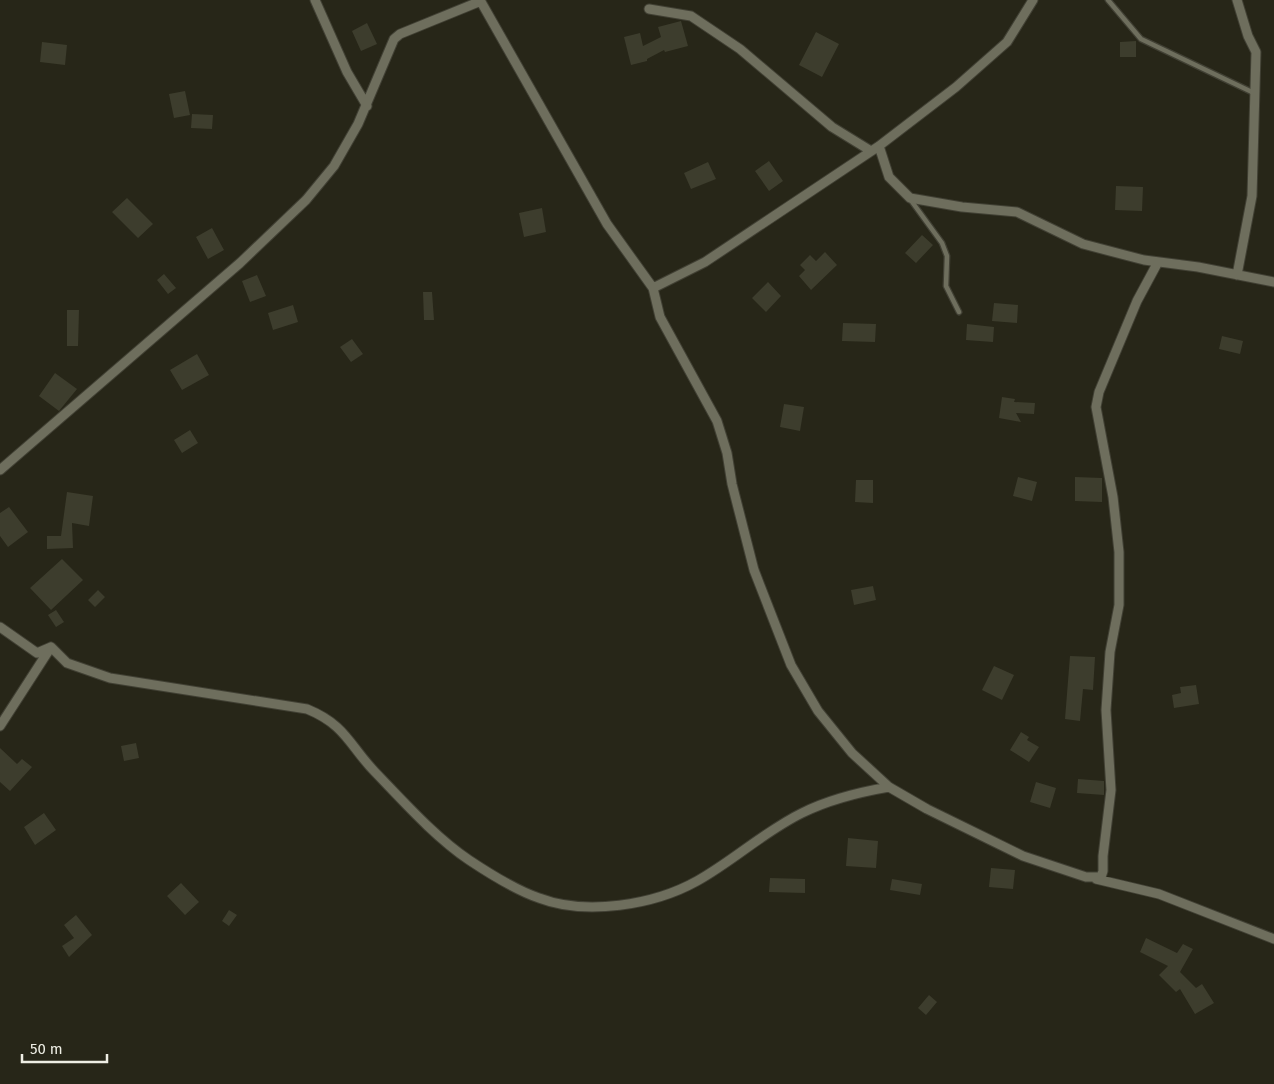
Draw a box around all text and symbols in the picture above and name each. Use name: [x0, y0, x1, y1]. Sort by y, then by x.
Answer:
scale bar: [22, 1032, 108, 1064]
text: 50 m: [30, 1040, 63, 1058]

